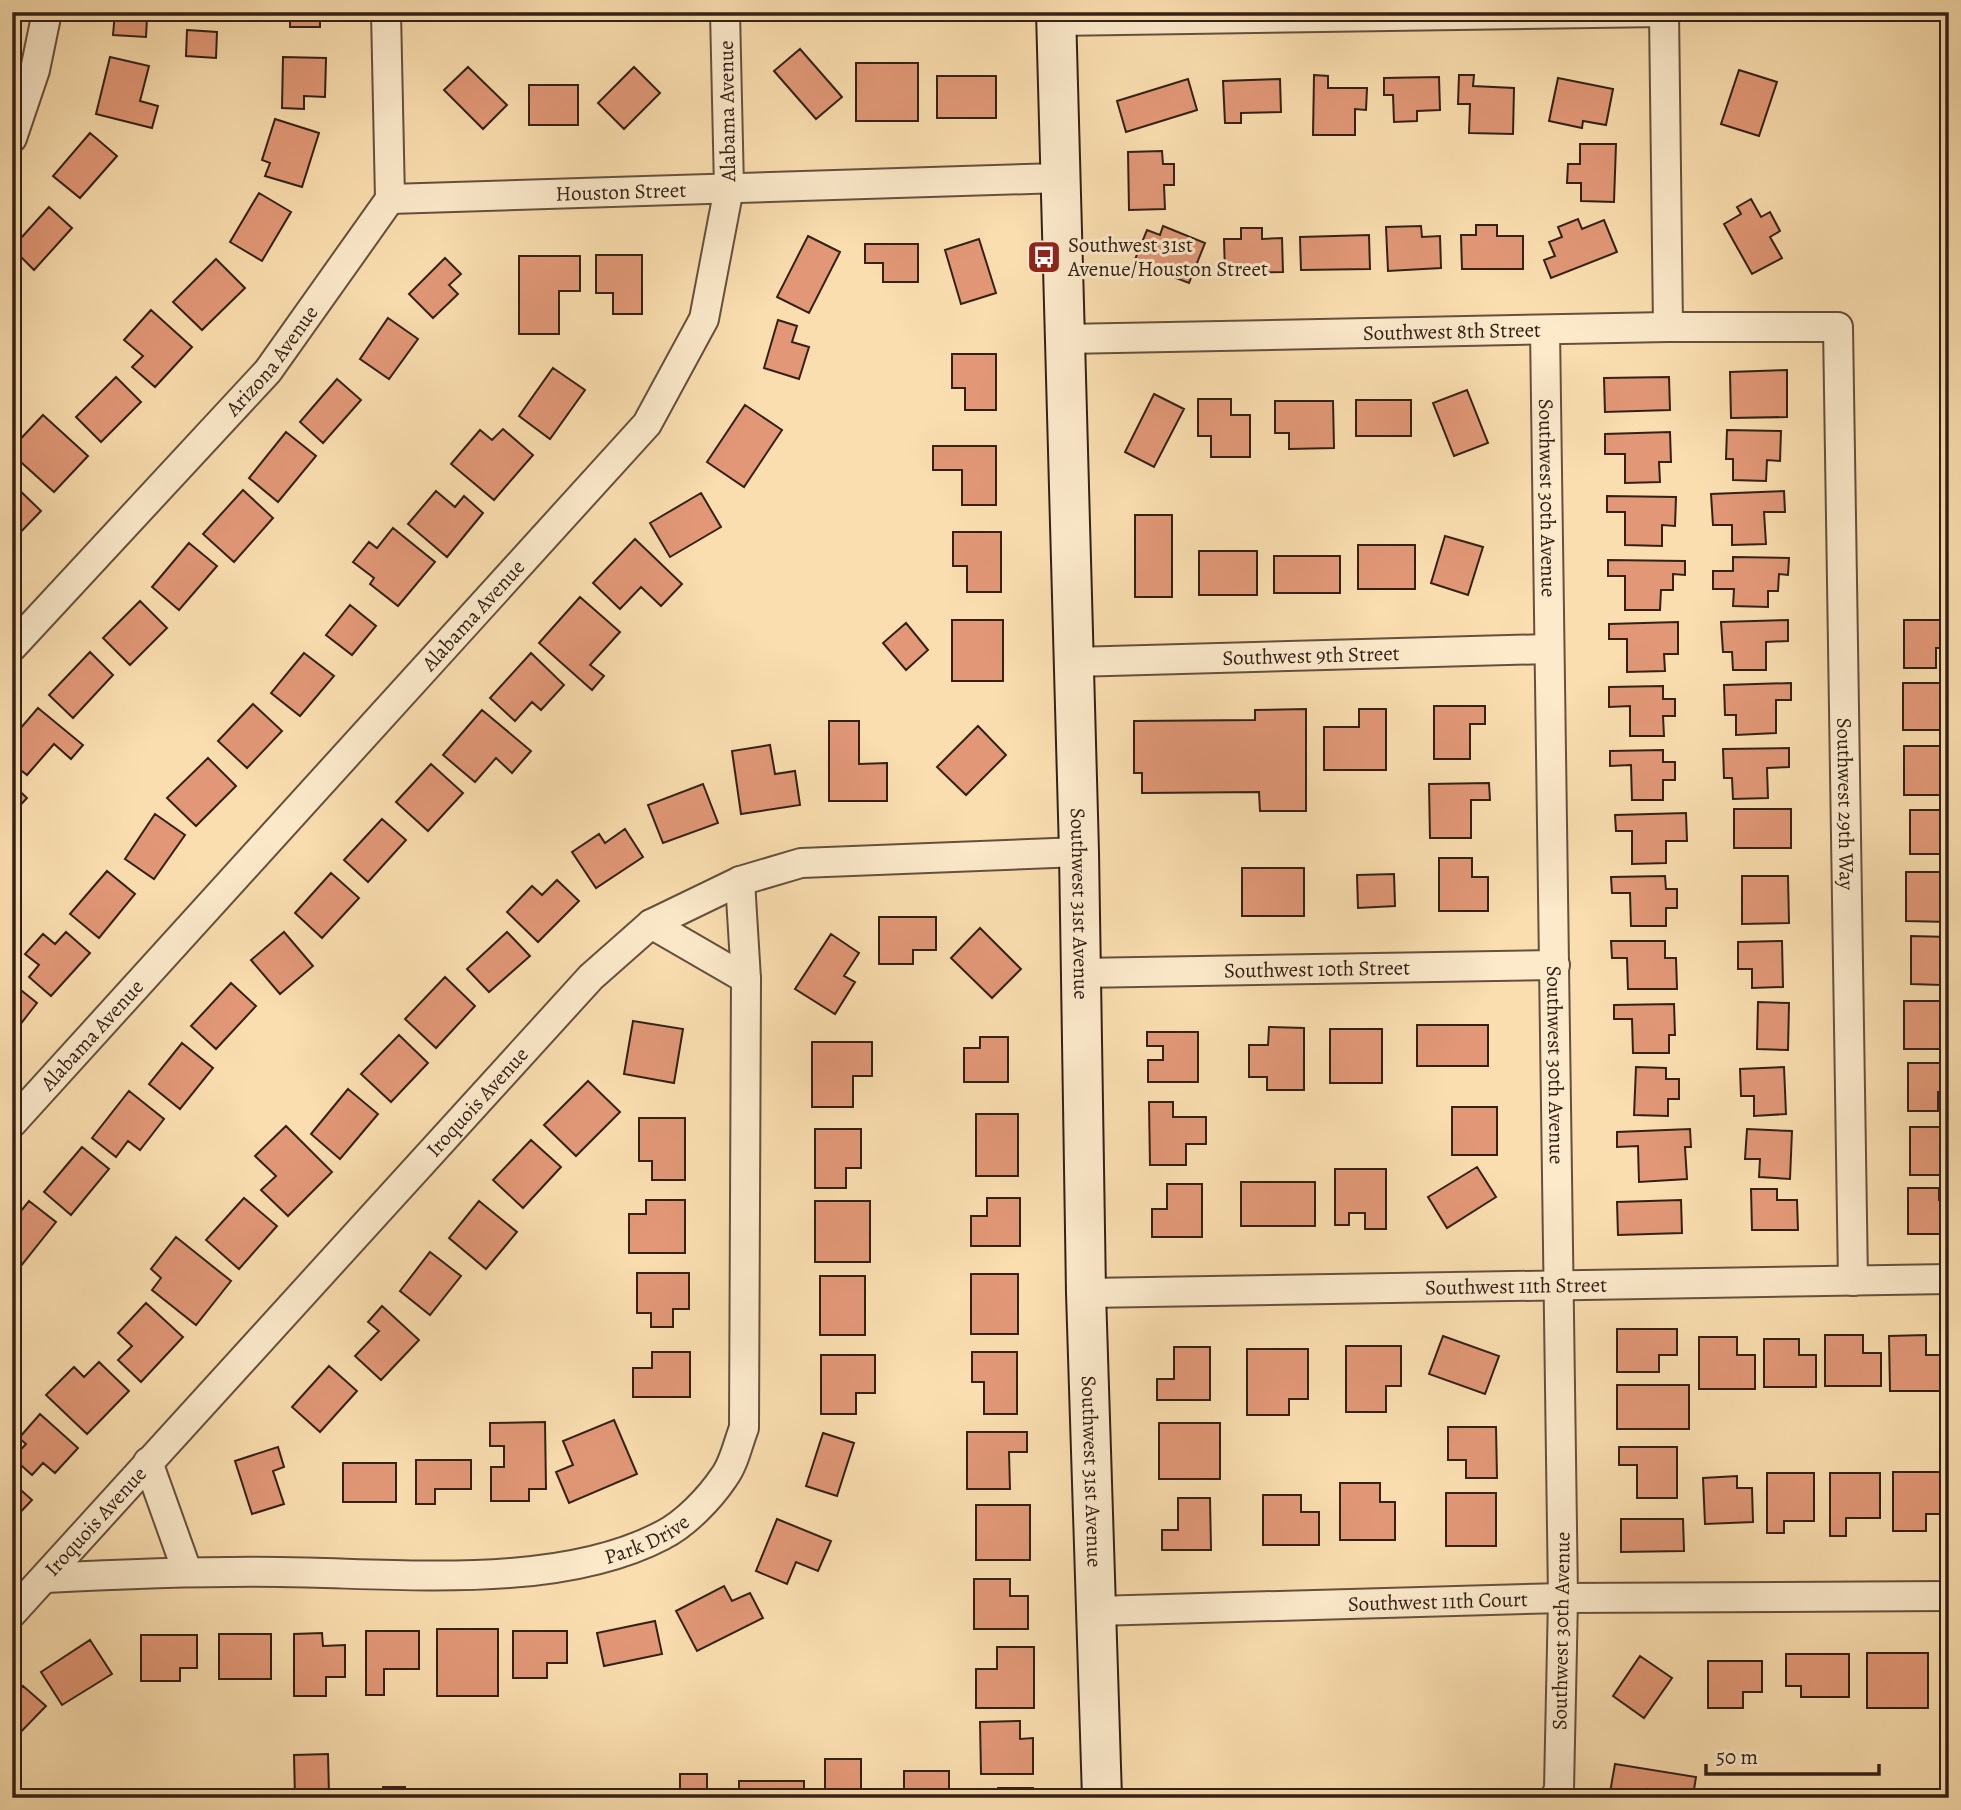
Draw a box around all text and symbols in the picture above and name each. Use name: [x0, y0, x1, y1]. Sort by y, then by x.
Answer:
street label: Alabama Avenue: [712, 40, 742, 183]
street label: Houston Street: [555, 176, 687, 208]
place label: Southwest 31st Avenue/Houston Street: [1067, 231, 1268, 283]
bus stop icon: Southwest 31st Avenue/Houston Street: [1025, 238, 1063, 276]
street label: Arizona Avenue: [219, 300, 324, 423]
street label: Southwest 8th Street: [1363, 316, 1541, 347]
street label: Southwest 30th Avenue: [1532, 398, 1563, 598]
street label: Alabama Avenue: [415, 554, 531, 678]
street label: Southwest 9th Street: [1222, 639, 1400, 672]
street label: Southwest 29th Way: [1830, 717, 1861, 891]
street label: Southwest 31st Avenue: [1064, 807, 1095, 1000]
street label: Southwest 10th Street: [1224, 953, 1410, 985]
street label: Southwest 30th Avenue: [1540, 965, 1571, 1164]
street label: Alabama Avenue: [33, 973, 150, 1097]
street label: Iroquois Avenue: [420, 1041, 535, 1163]
street label: Southwest 11th Street: [1425, 1271, 1607, 1302]
street label: Southwest 31st Avenue: [1075, 1375, 1109, 1568]
street label: Iroquois Avenue: [38, 1460, 153, 1582]
street label: Park Drive: [601, 1508, 695, 1571]
street label: Southwest 30th Avenue: [1545, 1532, 1577, 1730]
street label: Southwest 11th Court: [1347, 1585, 1528, 1618]
scale bar: [1706, 1733, 1879, 1777]
text: 50 m: [1716, 1743, 1758, 1771]

